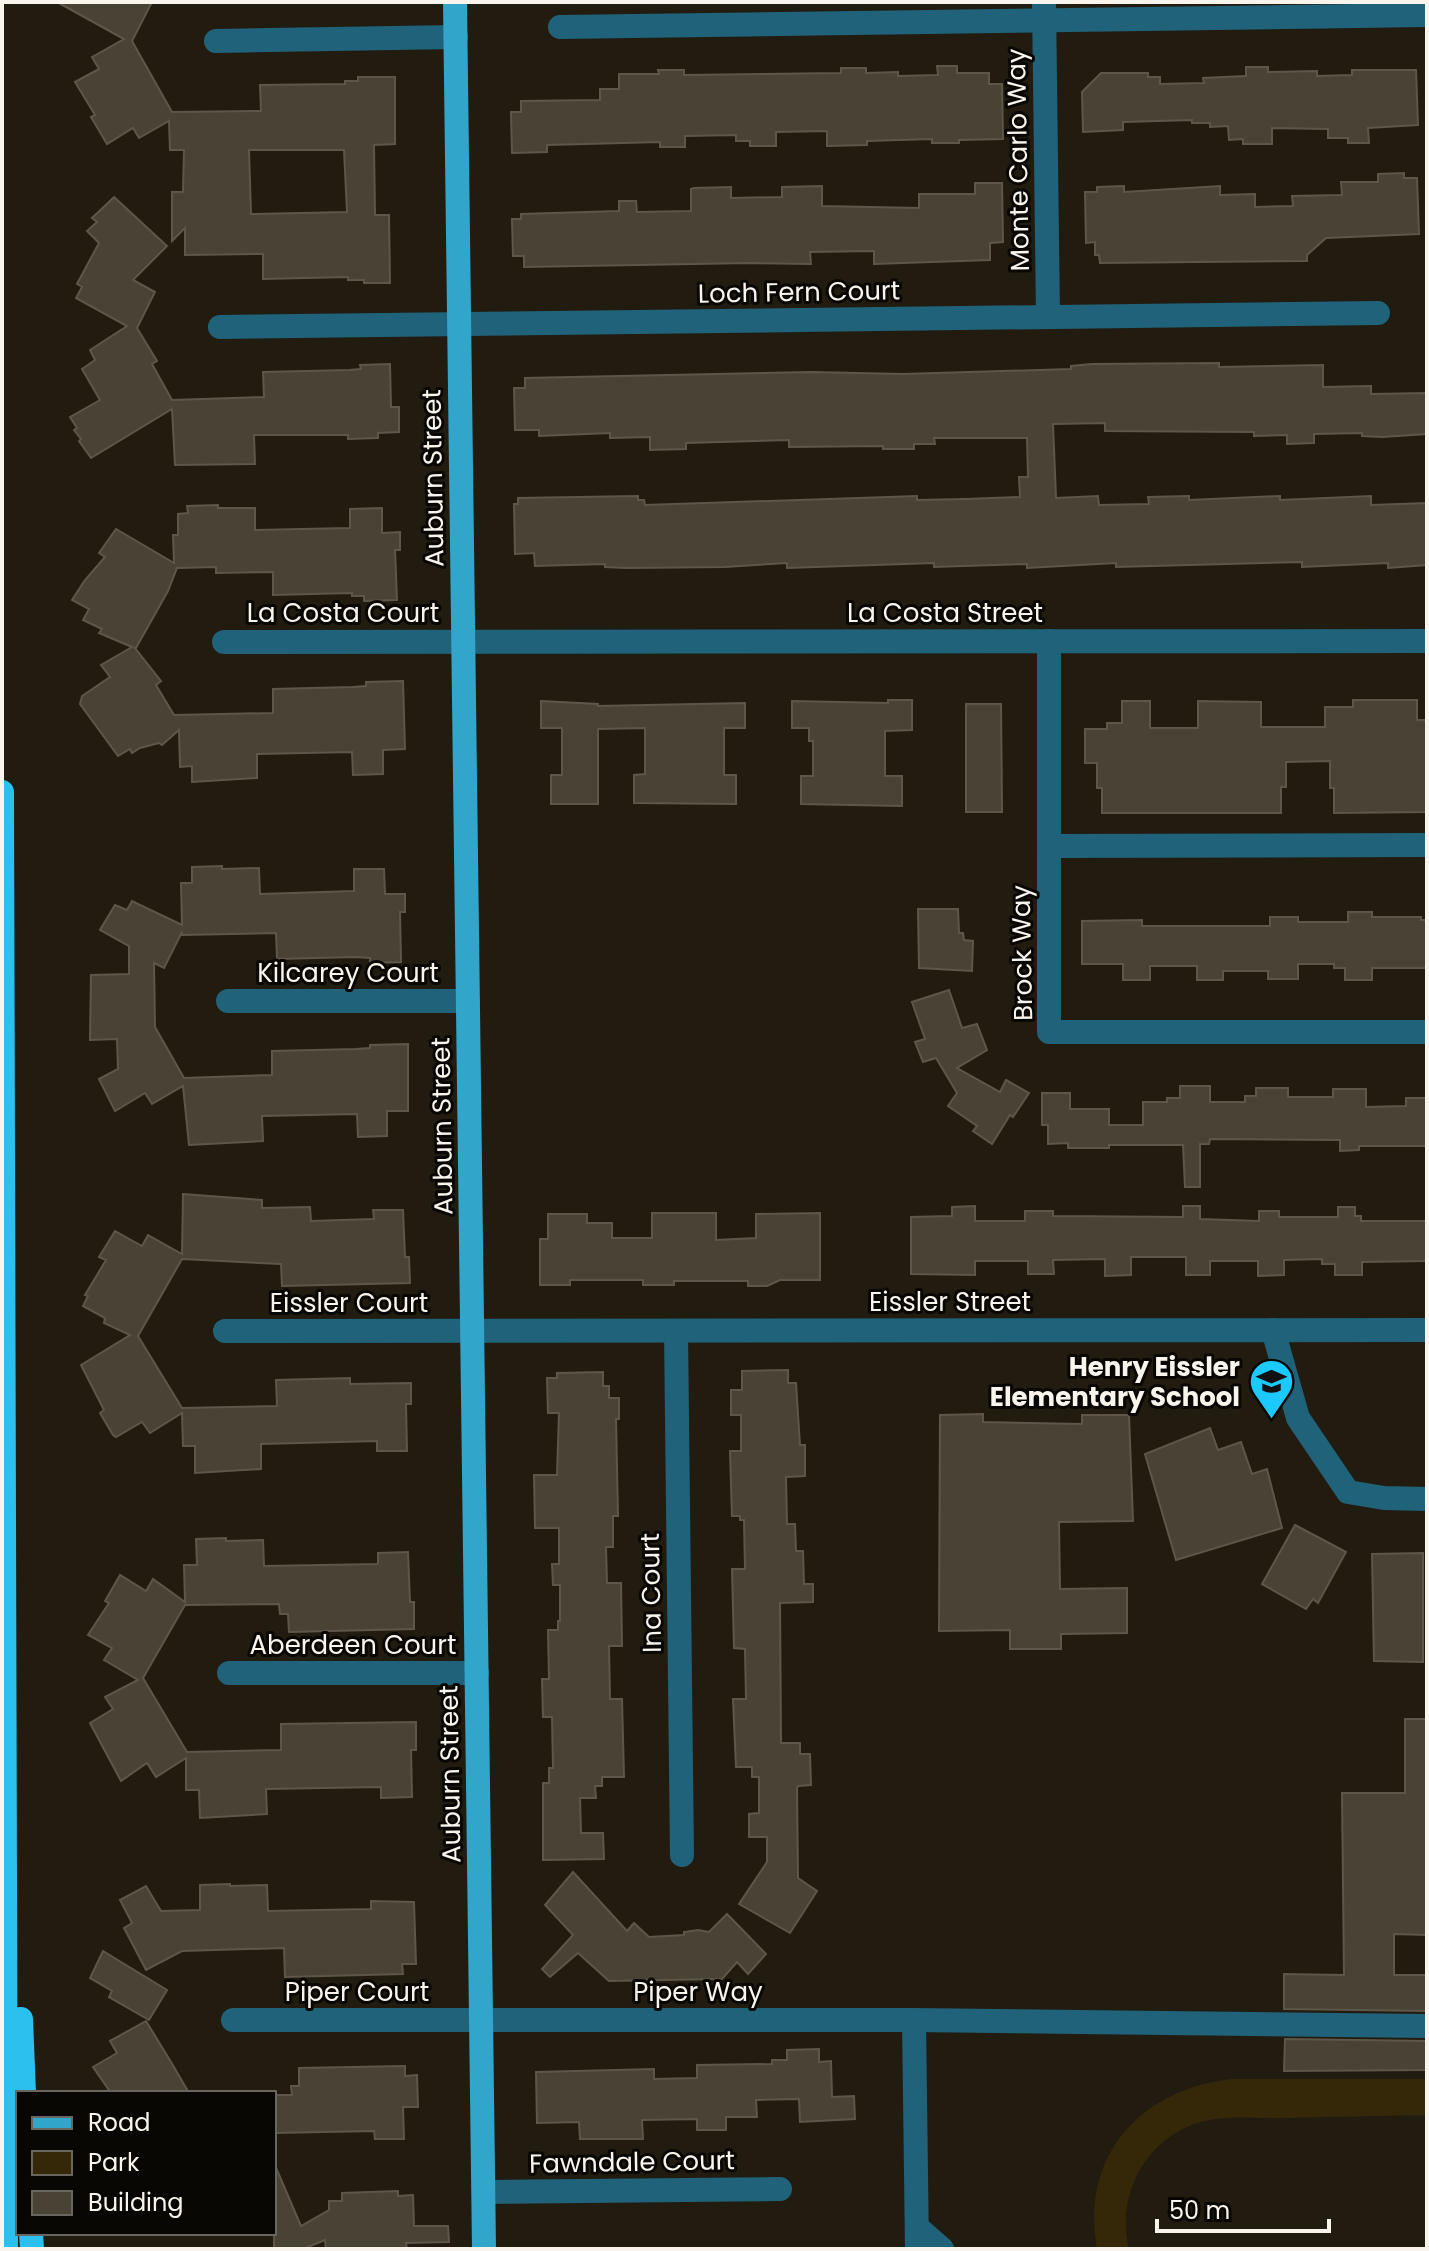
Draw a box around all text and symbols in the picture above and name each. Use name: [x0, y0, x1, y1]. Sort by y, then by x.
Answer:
street label: Monte Carlo Way: [998, 48, 1038, 272]
street label: Loch Fern Court: [698, 272, 900, 312]
street label: Auburn Street: [413, 389, 453, 567]
street label: La Costa Court: [247, 595, 439, 631]
street label: La Costa Street: [847, 595, 1043, 631]
street label: Brock Way: [1003, 884, 1041, 1021]
street label: Kilcarey Court: [257, 955, 439, 991]
street label: Auburn Street: [422, 1037, 462, 1215]
street label: Eissler Street: [869, 1284, 1031, 1320]
street label: Eissler Court: [270, 1285, 428, 1321]
place label: Henry Eissler Elementary School: [990, 1349, 1240, 1415]
school or university icon: Henry Eissler Elementary School: [1247, 1358, 1295, 1421]
street label: Ina Court: [632, 1533, 670, 1653]
street label: Aberdeen Court: [250, 1627, 456, 1663]
street label: Auburn Street: [430, 1685, 470, 1863]
street label: Piper Court: [285, 1974, 429, 2010]
street label: Piper Way: [633, 1974, 763, 2010]
legend: [16, 2091, 276, 2235]
text: Road: [88, 2106, 150, 2139]
street label: Fawndale Court: [529, 2142, 735, 2182]
text: Park: [88, 2146, 140, 2179]
scale bar: [1157, 2183, 1329, 2233]
text: Building: [88, 2186, 184, 2219]
text: 50 m: [1169, 2194, 1230, 2227]

